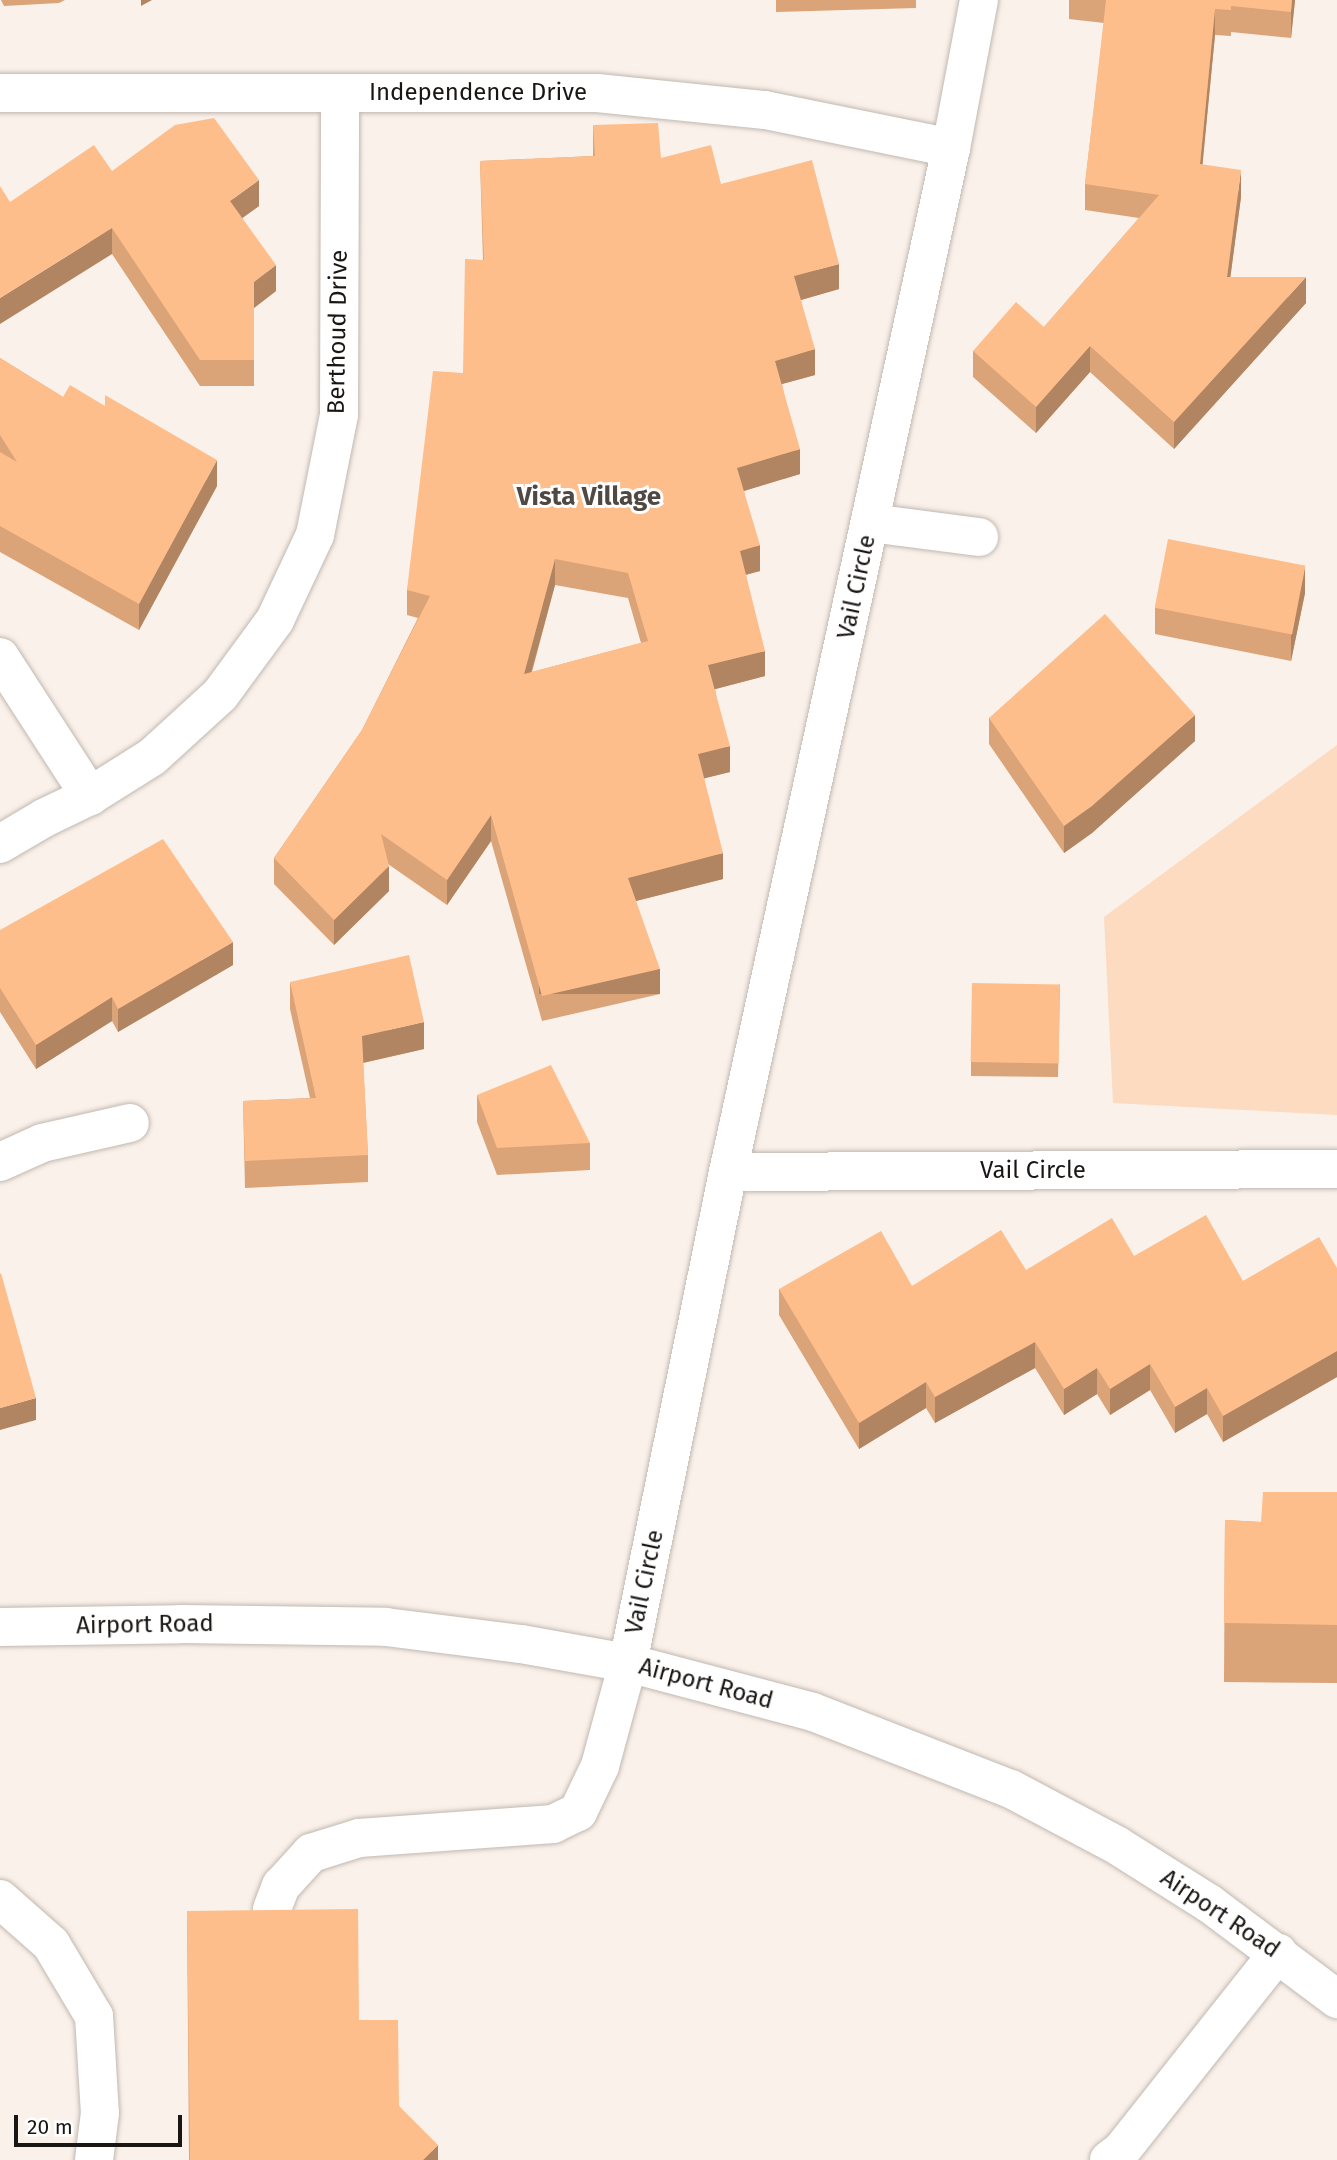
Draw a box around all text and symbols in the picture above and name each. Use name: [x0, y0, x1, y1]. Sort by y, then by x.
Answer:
street label: Independence Drive: [369, 79, 587, 107]
street label: Berthoud Drive: [322, 249, 354, 415]
district label: Vista Village: [517, 481, 661, 513]
street label: Vail Circle: [832, 532, 882, 642]
street label: Vail Circle: [980, 1157, 1086, 1185]
street label: Vail Circle: [620, 1527, 670, 1637]
street label: Airport Road: [76, 1609, 214, 1641]
street label: Airport Road: [636, 1652, 776, 1716]
street label: Airport Road: [1155, 1864, 1285, 1964]
scale bar: [18, 2100, 186, 2144]
text: 20 m: [27, 2114, 73, 2140]

